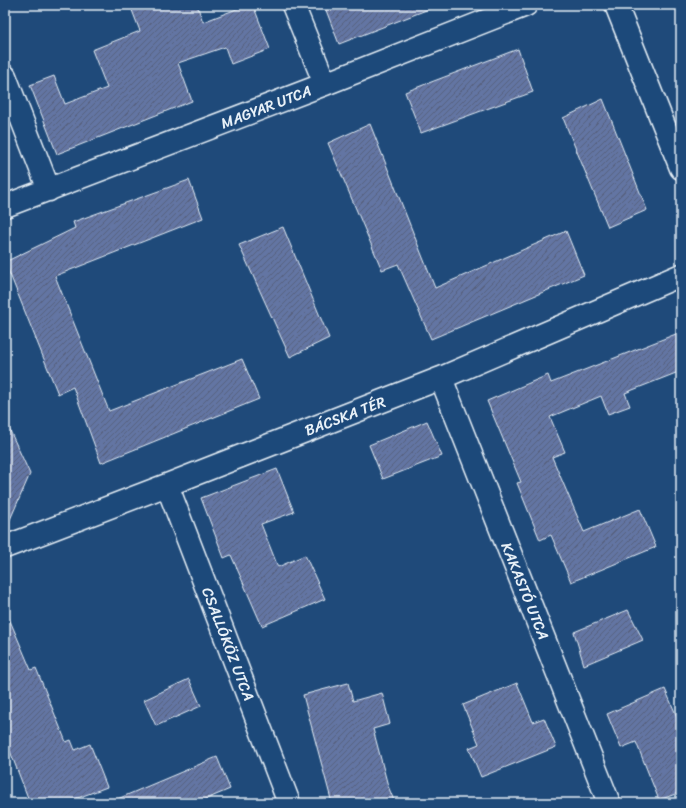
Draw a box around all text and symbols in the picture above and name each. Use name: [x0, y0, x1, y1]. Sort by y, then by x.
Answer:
street label: MAGYAR UTCA: [217, 78, 315, 136]
street label: BÁCSKA TÉR: [301, 389, 389, 443]
street label: KAKASTÓ UTCA: [494, 538, 556, 644]
street label: CSALLÓKÖZ UTCA: [194, 583, 262, 705]

